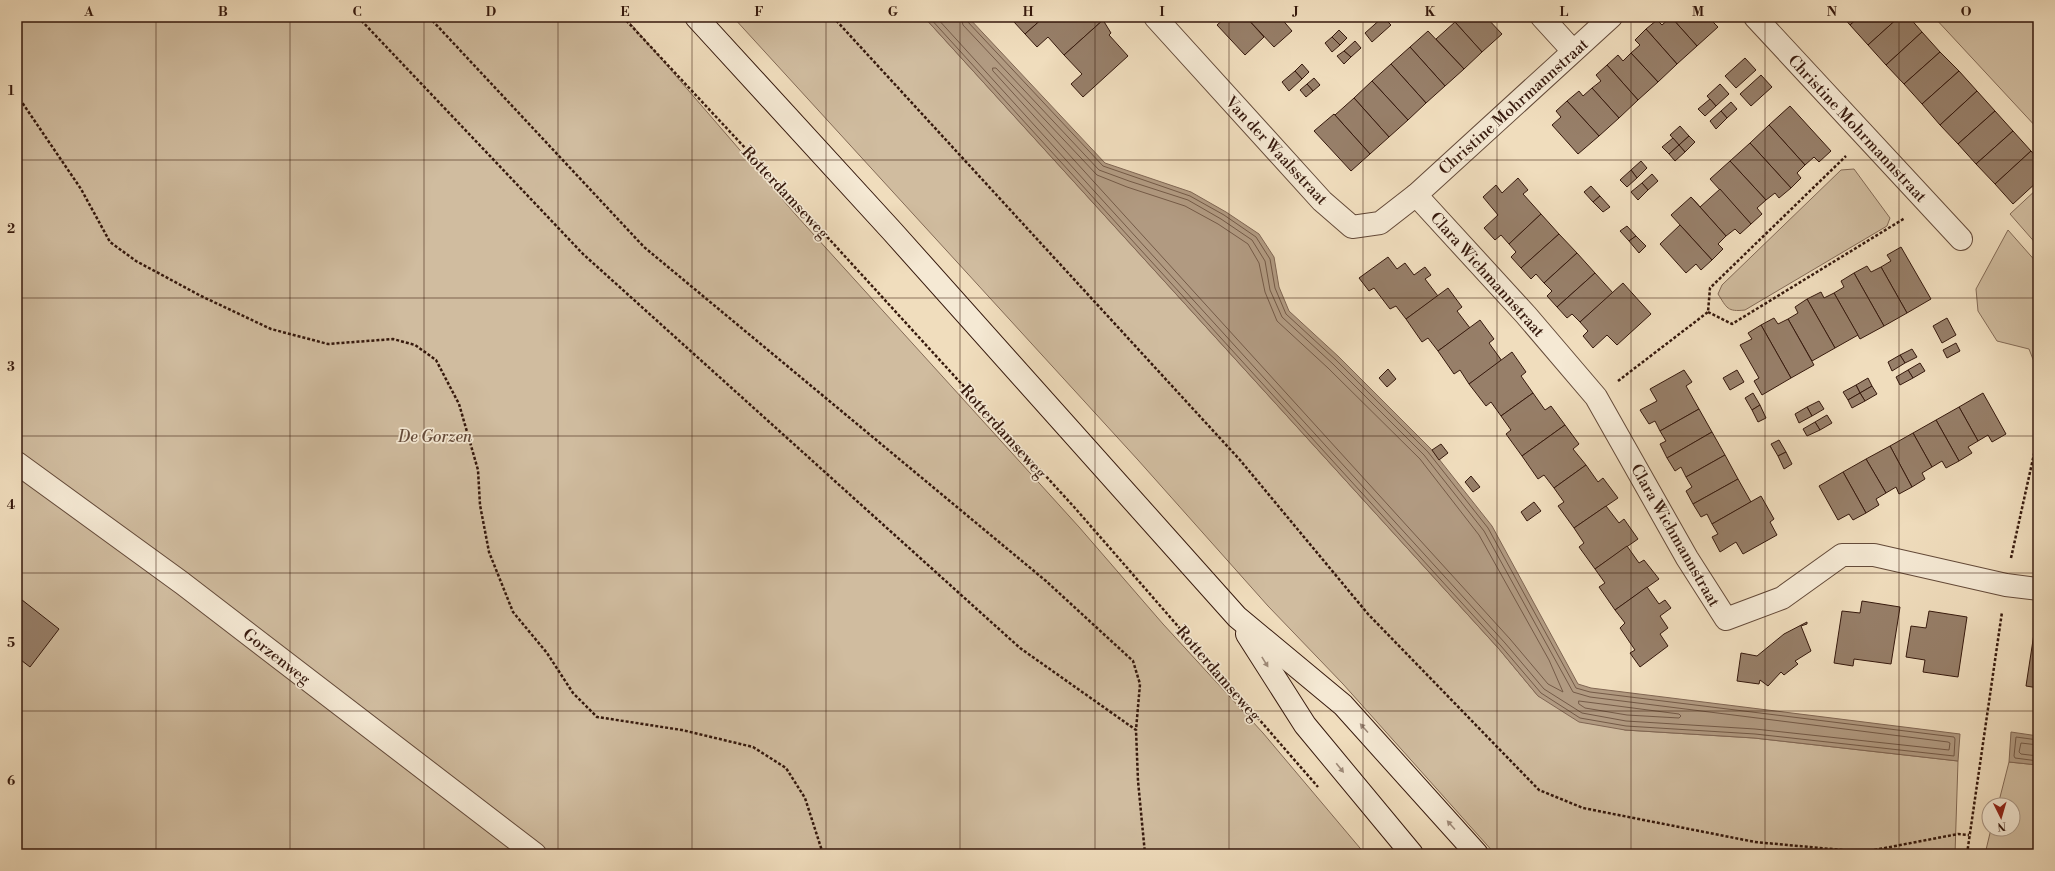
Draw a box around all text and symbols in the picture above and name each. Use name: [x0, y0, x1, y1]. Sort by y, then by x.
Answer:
text: A: [83, 4, 94, 20]
text: B: [218, 4, 228, 20]
text: C: [352, 4, 362, 20]
text: D: [486, 4, 496, 20]
text: E: [620, 4, 630, 20]
text: F: [754, 4, 764, 20]
text: G: [888, 4, 899, 20]
text: H: [1023, 4, 1034, 20]
text: I: [1159, 4, 1165, 20]
text: J: [1291, 4, 1299, 20]
text: K: [1425, 4, 1436, 20]
text: L: [1560, 4, 1569, 20]
text: M: [1692, 4, 1704, 20]
text: N: [1827, 4, 1838, 20]
text: O: [1961, 4, 1972, 20]
street label: Christine Mohrmannstraat: [1435, 34, 1593, 179]
street label: Christine Mohrmannstraat: [1784, 51, 1931, 207]
text: 1: [8, 83, 15, 99]
street label: Van der Waalsstraat: [1220, 91, 1332, 209]
street label: Rotterdamseweg: [737, 142, 834, 244]
street label: Clara Wichmannstraat: [1426, 208, 1549, 342]
text: 2: [7, 221, 15, 237]
text: 3: [7, 359, 15, 375]
street label: Rotterdamseweg: [956, 381, 1051, 483]
park label: De Gorzen: [397, 427, 473, 447]
street label: Clara Wichmannstraat: [1626, 461, 1724, 611]
text: 4: [7, 497, 16, 513]
street label: Rotterdamseweg: [1172, 622, 1265, 726]
street label: Gorzenweg: [239, 624, 315, 690]
text: 5: [7, 635, 15, 651]
one-way arrow: [1262, 656, 1269, 668]
one-way arrow: [1359, 723, 1369, 733]
one-way arrow: [1335, 763, 1344, 774]
text: 6: [7, 773, 15, 789]
north arrow: [1981, 797, 2021, 837]
text: N: [1997, 819, 2007, 833]
one-way arrow: [1446, 820, 1455, 830]

